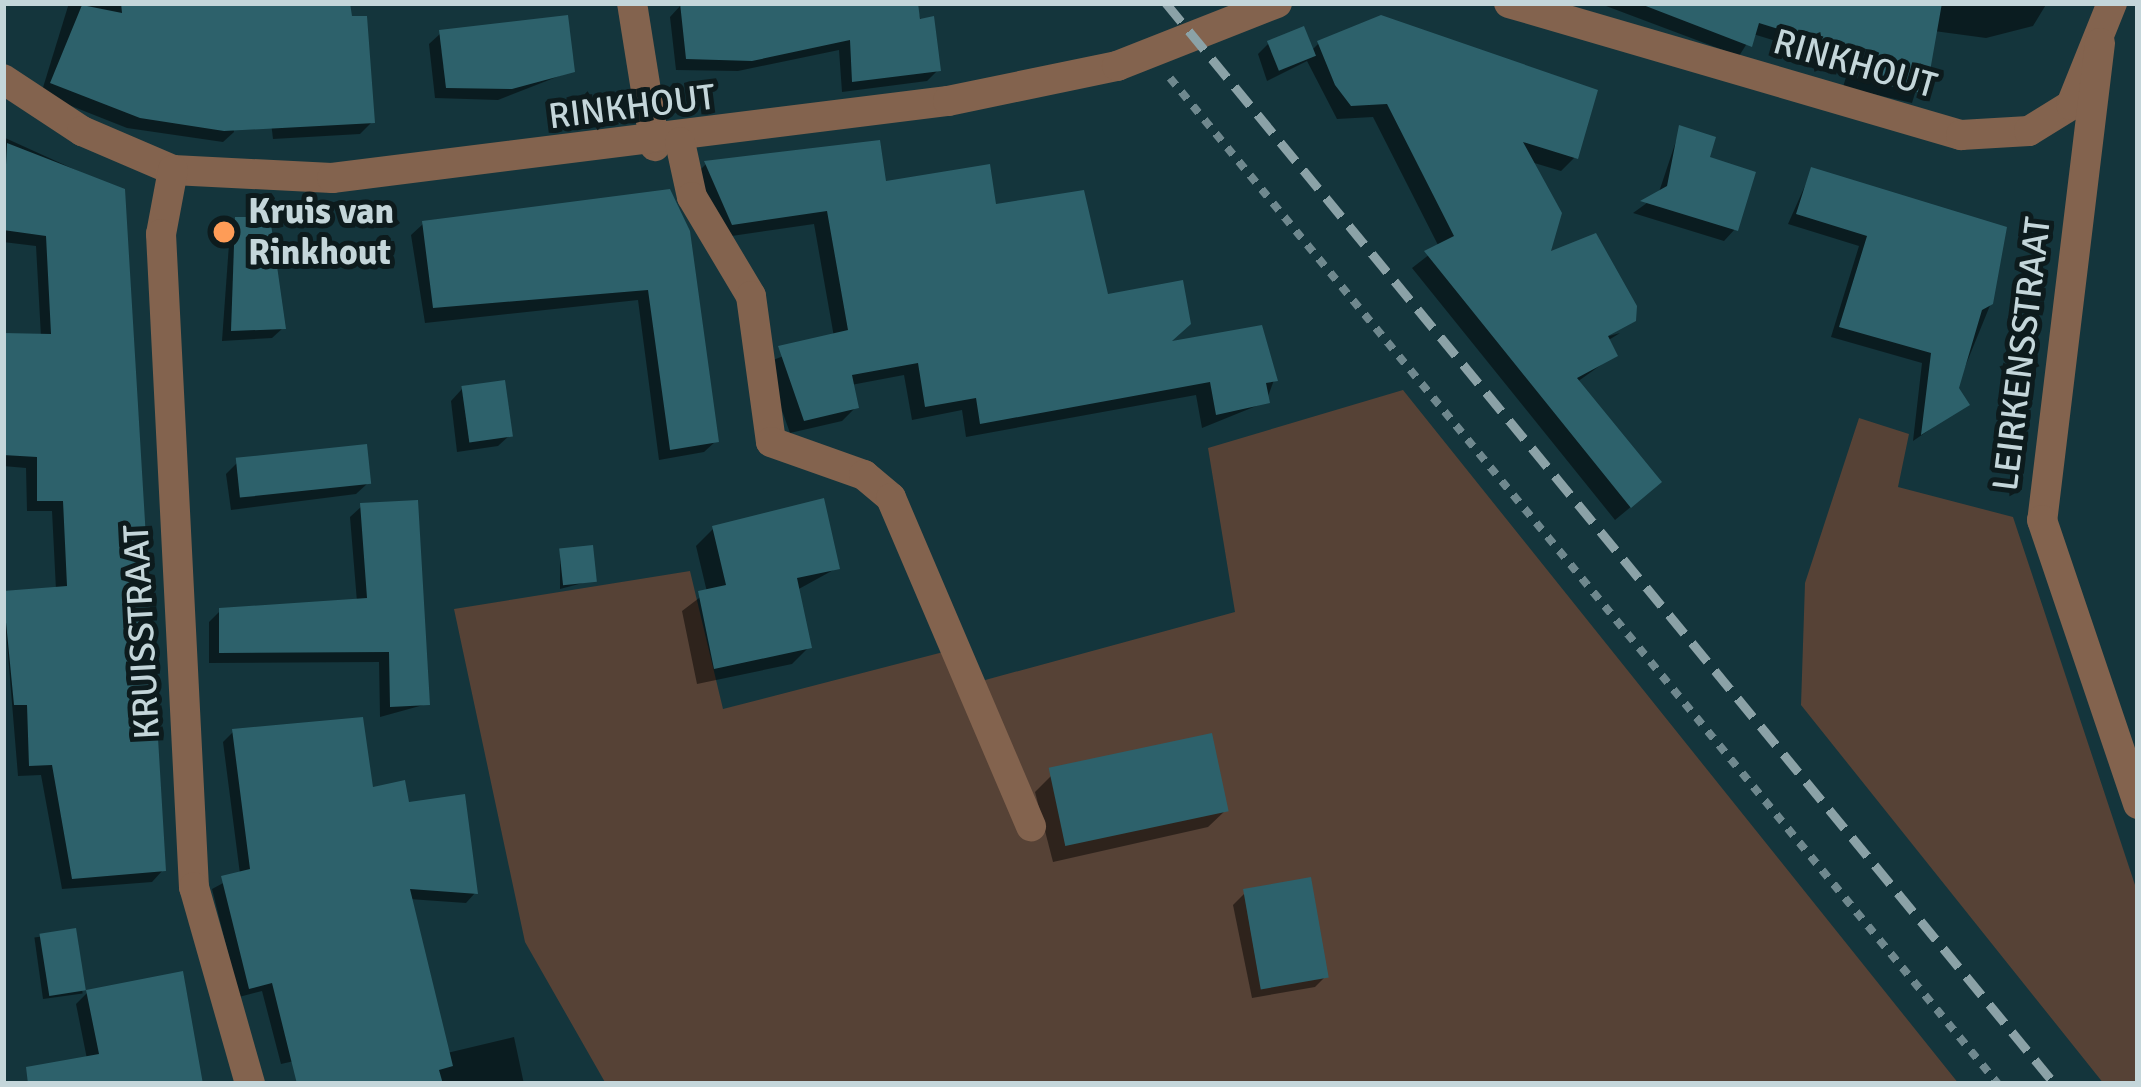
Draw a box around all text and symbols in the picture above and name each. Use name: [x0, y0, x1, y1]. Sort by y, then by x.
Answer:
street label: RINKHOUT: [1768, 20, 1942, 108]
street label: RINKHOUT: [546, 75, 718, 139]
place label: Kruis van Rinkhout: [248, 189, 394, 274]
street label: LEIRKENSSTRAAT: [1984, 215, 2060, 493]
marker: Kruis van Rinkhout: [211, 219, 237, 245]
street label: KRUISSTRAAT: [115, 523, 169, 741]

